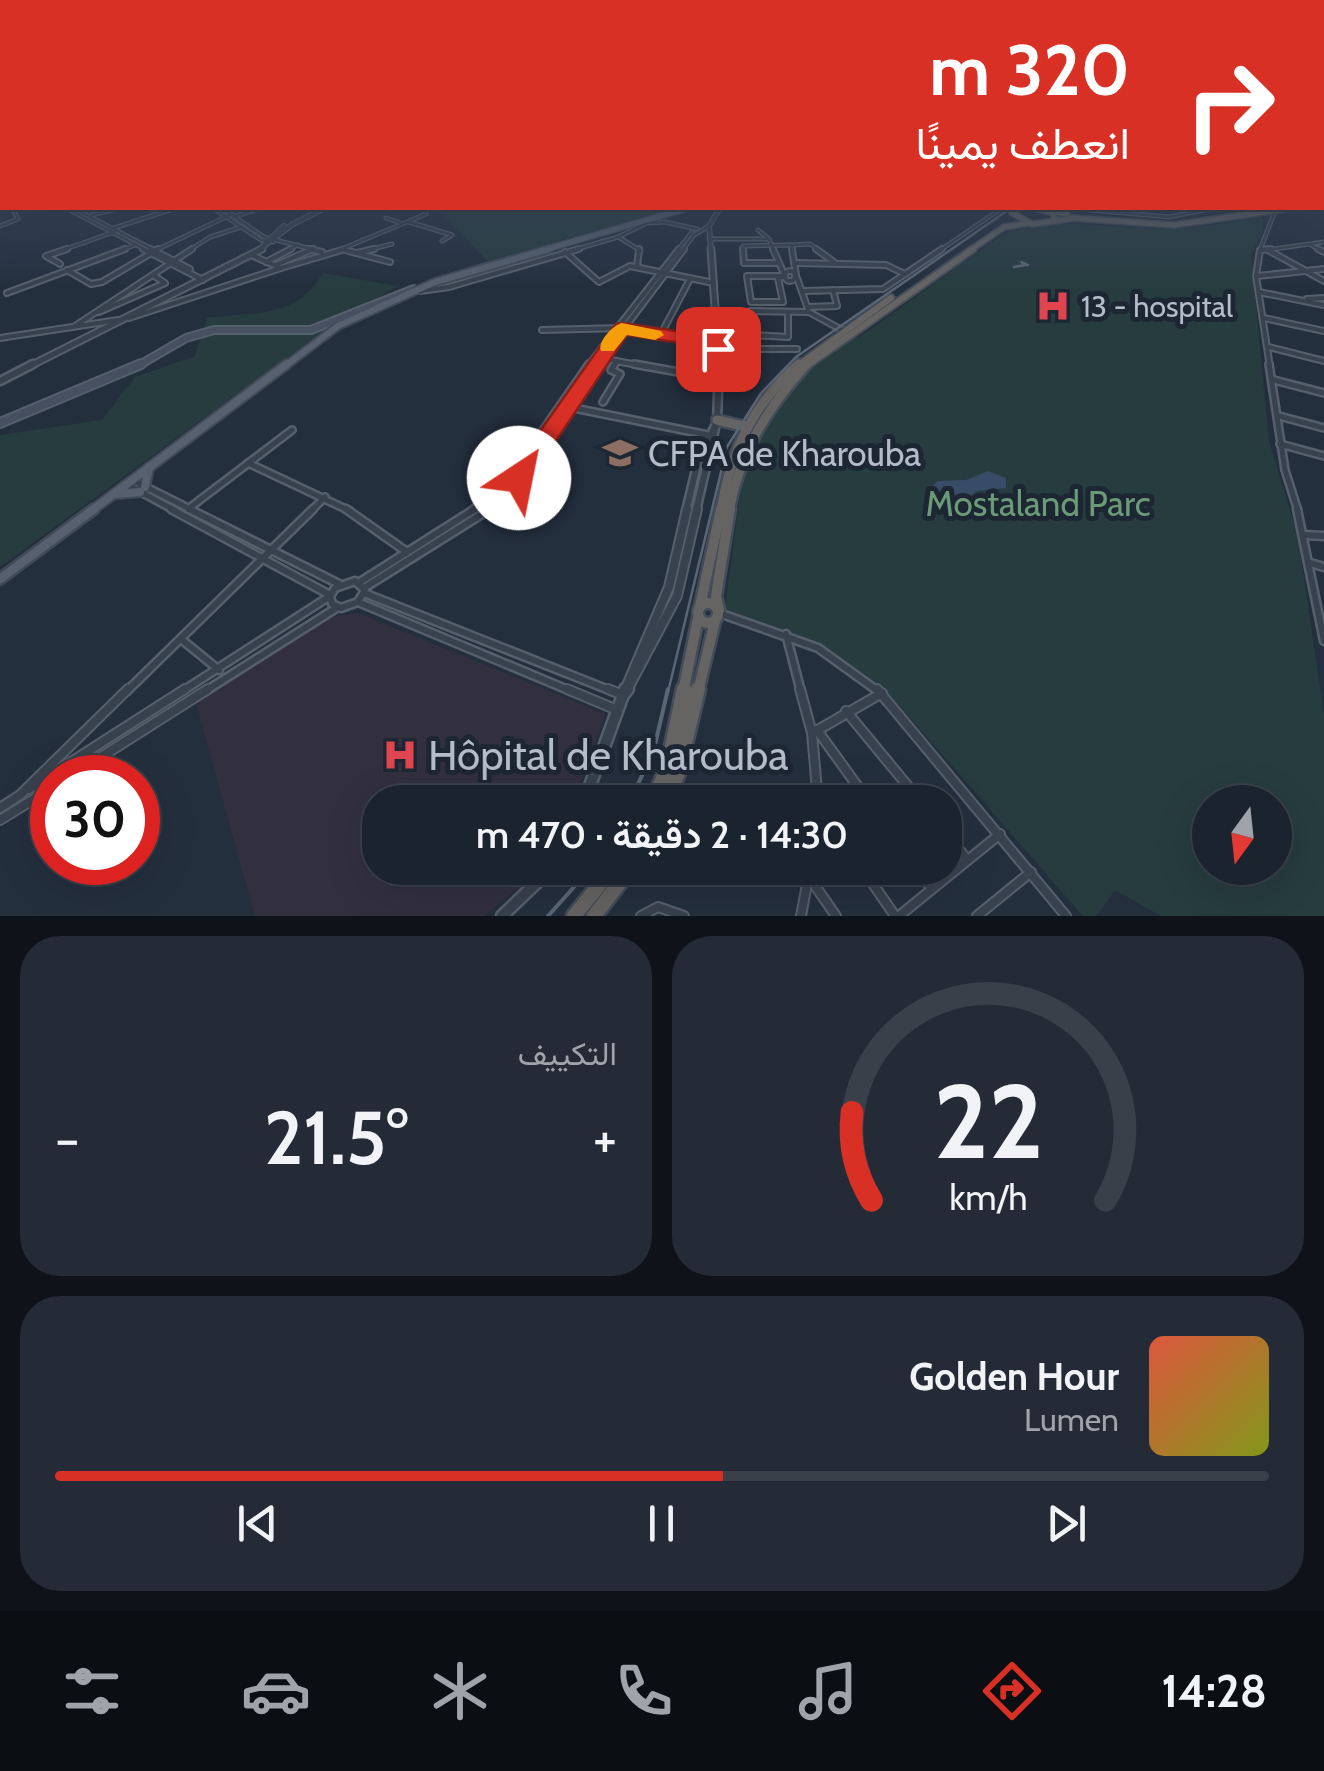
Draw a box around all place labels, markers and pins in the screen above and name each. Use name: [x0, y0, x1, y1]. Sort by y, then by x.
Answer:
hospital icon: 13 - hospital: [1034, 287, 1072, 325]
place label: 13 - hospital: [1081, 288, 1233, 325]
pin: [676, 307, 761, 392]
place label: CFPA de Kharouba: [648, 432, 921, 475]
school or university icon: CFPA de Kharouba: [601, 434, 639, 472]
place label: Hôpital de Kharouba: [428, 729, 788, 781]
hospital icon: Hôpital de Kharouba: [381, 736, 419, 774]

